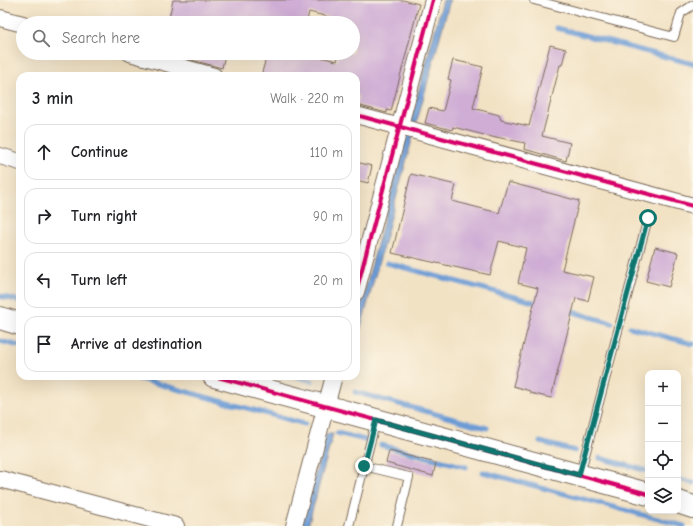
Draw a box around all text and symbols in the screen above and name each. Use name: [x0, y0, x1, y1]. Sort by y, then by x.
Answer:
search box: [16, 16, 360, 60]
icon: search: [30, 27, 52, 49]
text: Search here: [62, 29, 140, 47]
text: 3 min: [32, 89, 73, 108]
text: Walk · 220 m: [270, 91, 344, 106]
icon: ahead: [33, 141, 55, 163]
text: Continue: [71, 143, 128, 161]
text: 110 m: [310, 145, 343, 160]
icon: right: [33, 205, 55, 227]
text: Turn right: [71, 207, 137, 225]
text: 90 m: [313, 209, 343, 224]
route start: [639, 209, 657, 227]
icon: left: [33, 269, 55, 291]
text: Turn left: [71, 271, 127, 289]
text: 20 m: [313, 273, 343, 288]
icon: arrive: [33, 333, 55, 355]
text: Arrive at destination: [71, 335, 202, 353]
map controls: [645, 370, 681, 514]
button: +: [645, 370, 681, 406]
button: −: [645, 406, 681, 442]
button: locate: [645, 442, 681, 478]
route end: [355, 457, 373, 475]
button: layers: [645, 478, 681, 514]

